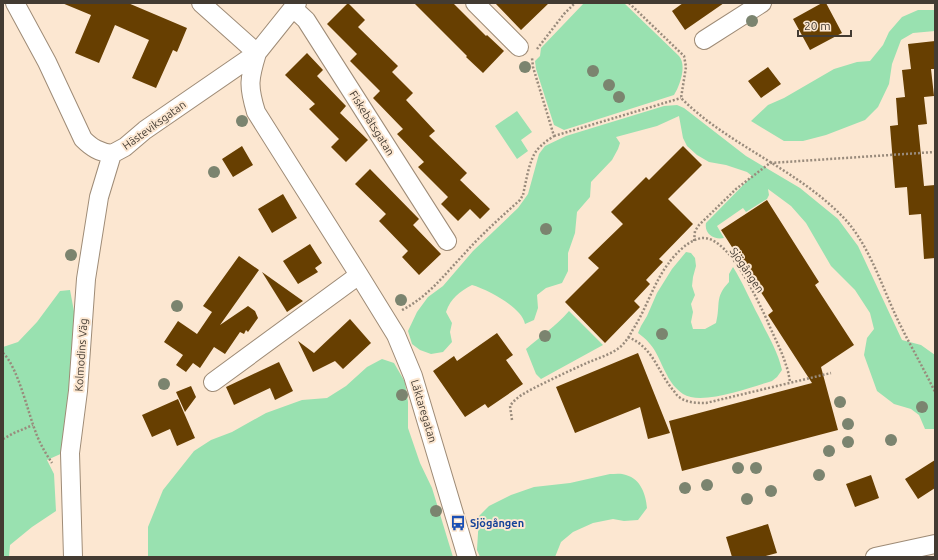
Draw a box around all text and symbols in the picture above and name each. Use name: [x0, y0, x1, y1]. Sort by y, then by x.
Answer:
scale bar: [798, 12, 851, 38]
text: 20 m: [804, 19, 831, 32]
street label: Fiskebåtsgatan: [347, 88, 397, 158]
street label: Hästeviksgatan: [120, 98, 188, 152]
street label: Sjögången: [728, 245, 766, 295]
street label: Kolmodins Väg: [72, 318, 90, 392]
street label: Läktaregatan: [409, 378, 439, 444]
bus stop icon: Sjögången: [449, 514, 467, 532]
place label: Sjögången: [470, 517, 524, 529]

